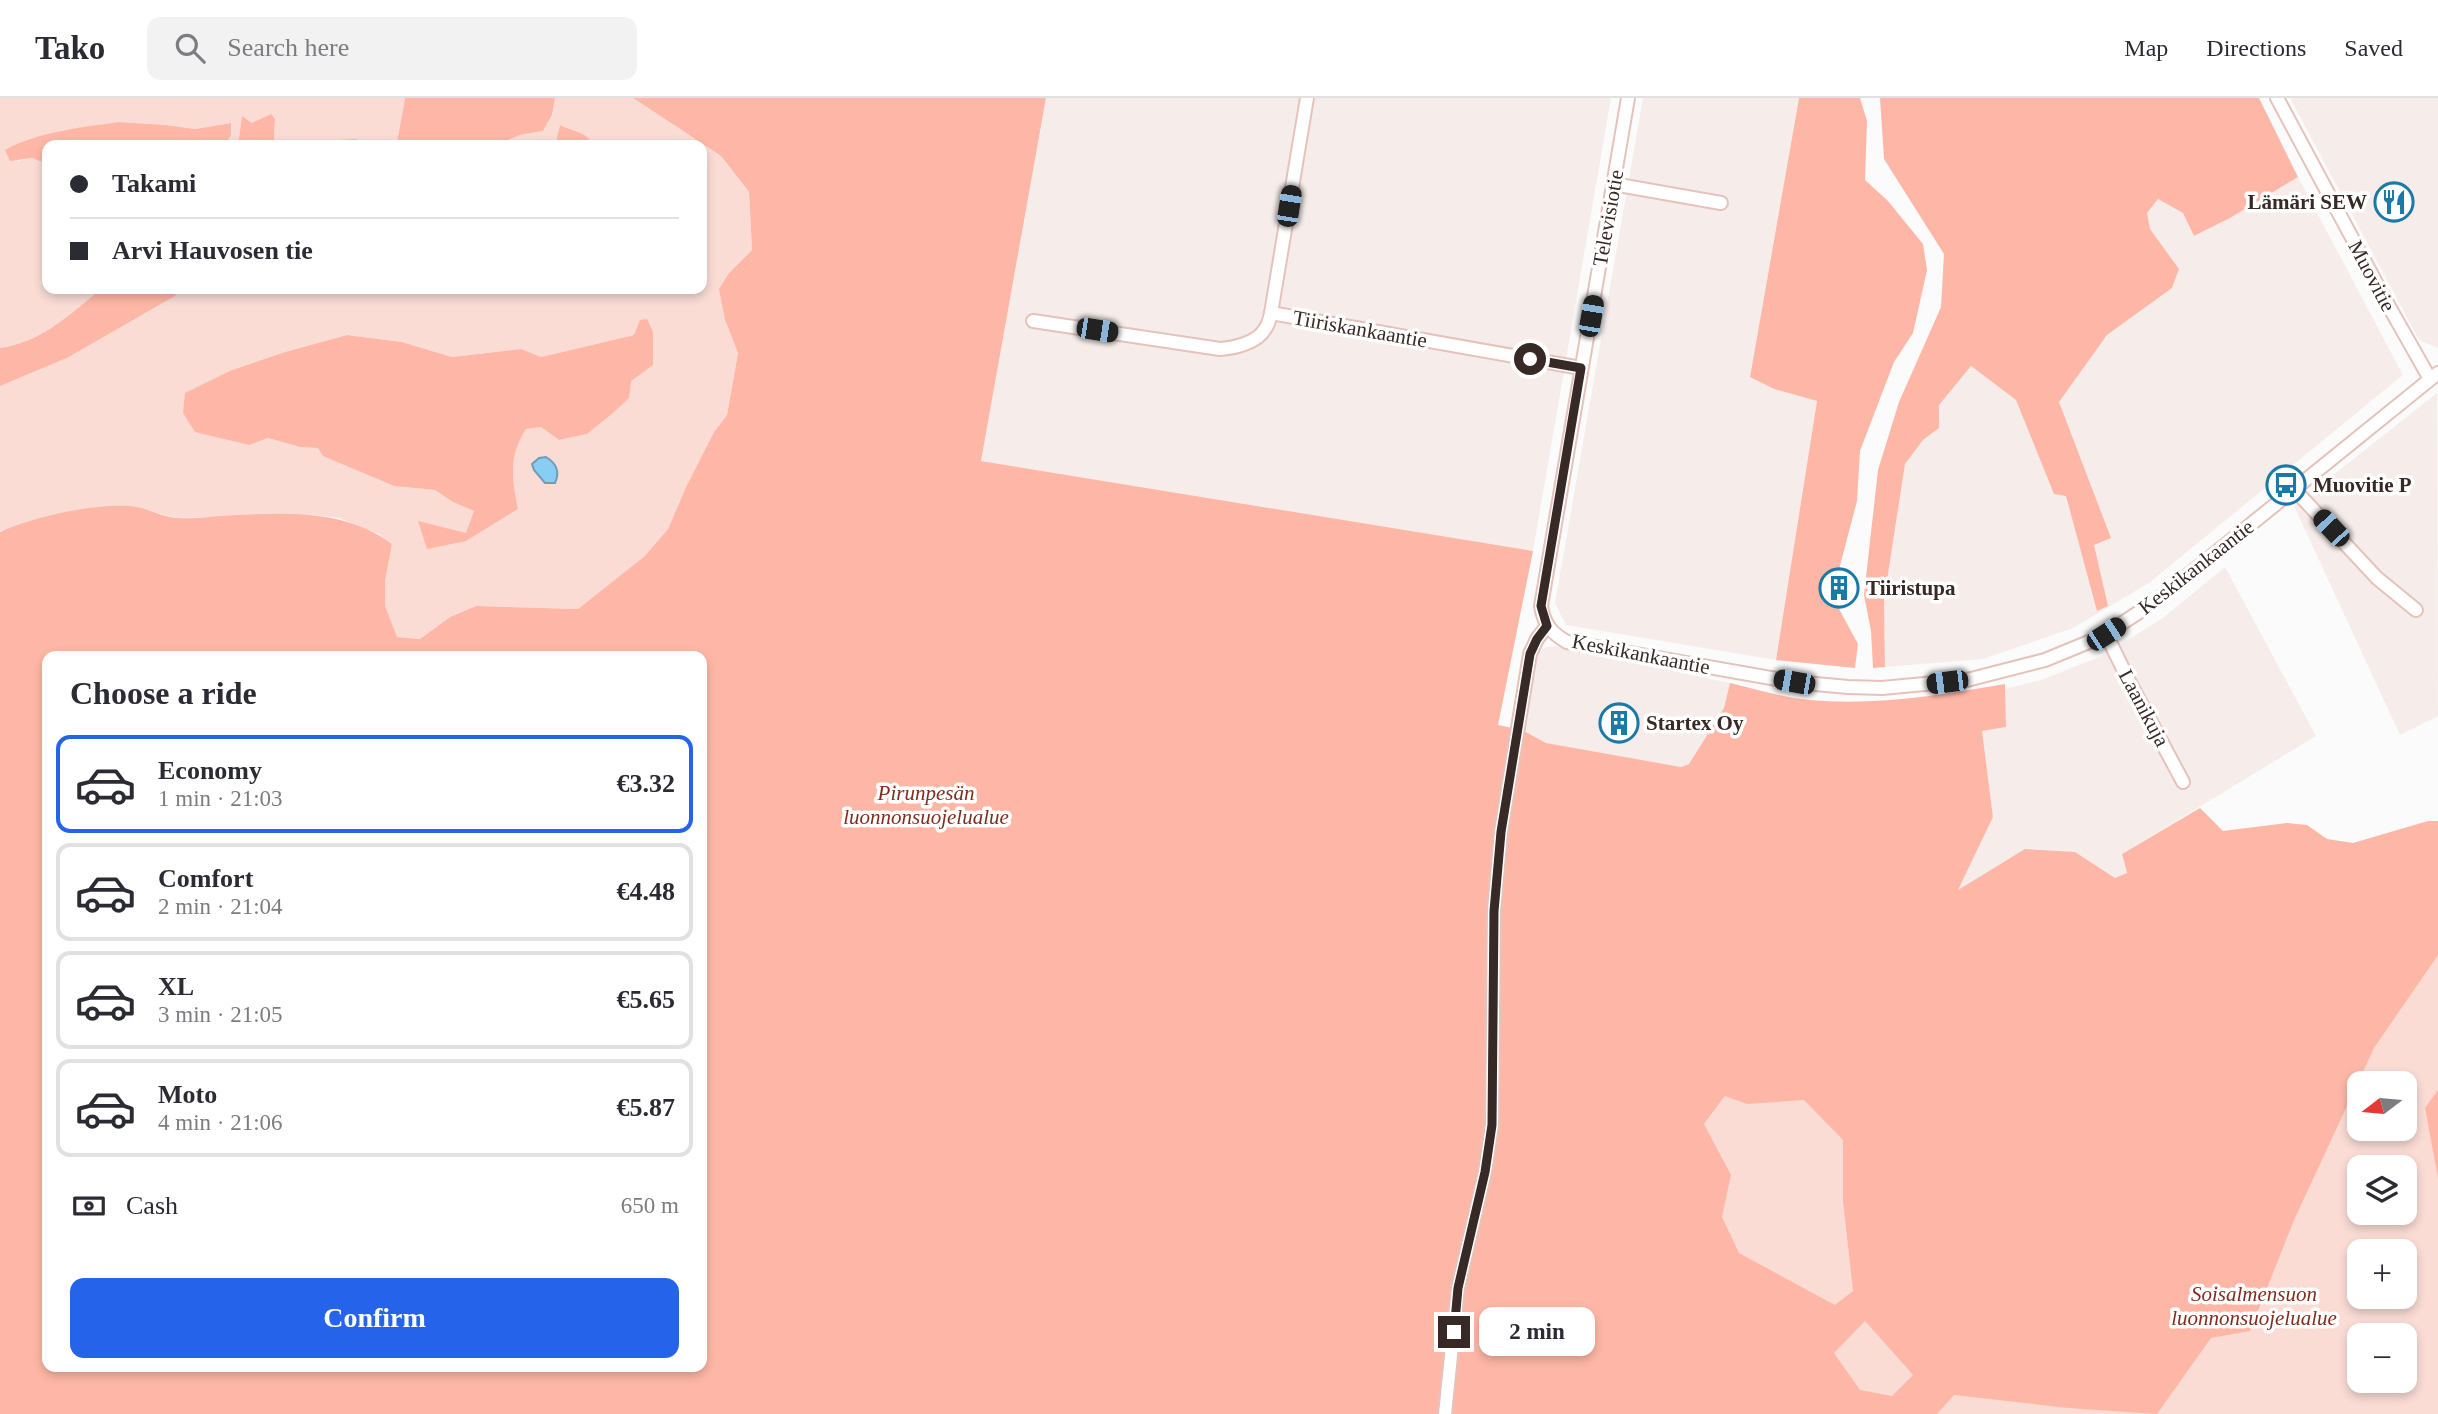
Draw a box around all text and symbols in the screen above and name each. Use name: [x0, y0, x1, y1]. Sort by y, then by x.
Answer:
search box: [147, 17, 637, 80]
icon: search: [171, 29, 209, 67]
text: Tako: [35, 30, 105, 66]
text: Search here: [227, 33, 349, 62]
text: Map: [2124, 35, 2168, 61]
text: Directions: [2206, 35, 2306, 61]
text: Saved: [2344, 35, 2403, 61]
street label: Televisiotie: [1588, 168, 1628, 268]
text: Takami: [112, 169, 196, 198]
restaurant icon: Lämäri SEW: [2373, 181, 2415, 223]
car: [1276, 184, 1303, 228]
place label: Lämäri SEW: [2247, 190, 2367, 214]
text: Arvi Hauvosen tie: [112, 236, 313, 265]
street label: Muovitie: [2343, 236, 2401, 316]
car: [1578, 293, 1605, 339]
street label: Tiiriskankaantie: [1291, 305, 1429, 353]
car: [1075, 316, 1120, 344]
route start: [1514, 343, 1546, 375]
bus stop icon: Muovitie P: [2265, 464, 2307, 506]
place label: Muovitie P: [2313, 473, 2412, 497]
car: [2309, 505, 2354, 551]
street label: Keskikankaantie: [2133, 514, 2259, 620]
building icon: Tiiristupa: [1818, 567, 1860, 609]
place label: Tiiristupa: [1866, 576, 1956, 600]
car: [2083, 614, 2130, 654]
street label: Keskikankaantie: [1570, 629, 1712, 679]
street label: Laanikuja: [2114, 665, 2175, 751]
car: [1772, 668, 1817, 696]
car: [1925, 669, 1970, 695]
text: Choose a ride: [70, 675, 257, 711]
building icon: Startex Oy: [1598, 702, 1640, 744]
place label: Startex Oy: [1646, 711, 1744, 735]
icon: car: [74, 753, 137, 816]
text: Economy: [158, 756, 262, 785]
text: €3.32: [617, 769, 675, 798]
park label: Pirunpesän luonnonsuojelualue: [843, 781, 1009, 829]
text: 1 min · 21:03: [158, 786, 283, 811]
icon: car: [74, 861, 137, 924]
text: Comfort: [158, 864, 253, 893]
text: €4.48: [617, 877, 675, 906]
text: 2 min · 21:04: [158, 894, 283, 919]
icon: car: [74, 969, 137, 1032]
text: XL: [158, 972, 194, 1001]
text: €5.65: [617, 985, 675, 1014]
text: 3 min · 21:05: [158, 1002, 283, 1027]
north arrow: [2347, 1071, 2417, 1141]
map controls: [2347, 1071, 2417, 1393]
icon: car: [74, 1077, 137, 1140]
text: Moto: [158, 1080, 217, 1109]
text: €5.87: [617, 1093, 675, 1122]
text: 4 min · 21:06: [158, 1110, 283, 1135]
button: layers: [2347, 1155, 2417, 1225]
icon: cash: [70, 1187, 108, 1225]
text: Cash: [126, 1191, 178, 1220]
text: 650 m: [621, 1193, 679, 1218]
button: +: [2347, 1239, 2417, 1309]
button: Confirm: [70, 1278, 679, 1358]
park label: Soisalmensuon luonnonsuojelualue: [2171, 1282, 2337, 1330]
callout: 2 min: [1478, 1308, 1594, 1356]
route end: [1438, 1316, 1470, 1348]
text: 2 min: [1509, 1319, 1565, 1344]
button: −: [2347, 1323, 2417, 1393]

